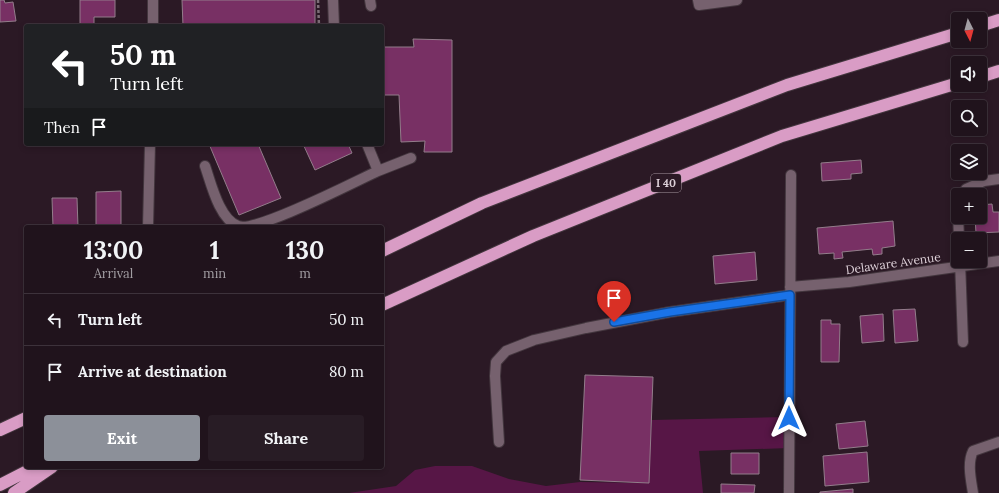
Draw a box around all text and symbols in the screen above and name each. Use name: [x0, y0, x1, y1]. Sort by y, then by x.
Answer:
north arrow: [951, 12, 987, 48]
map controls: [951, 12, 987, 268]
text: 50 m: [110, 37, 176, 73]
icon: left: [44, 40, 96, 92]
button: sound: [951, 56, 987, 92]
text: Turn left: [110, 72, 183, 95]
button: search: [951, 100, 987, 136]
icon: arrive: [88, 116, 110, 138]
text: Then: [44, 118, 80, 137]
button: layers: [951, 144, 987, 180]
road number: I 40: [651, 174, 681, 192]
button: +: [951, 188, 987, 224]
button: −: [951, 232, 987, 268]
text: 13:00: [84, 235, 143, 266]
text: 1: [210, 235, 219, 266]
text: 130: [286, 235, 324, 266]
street label: Delaware Avenue: [844, 249, 942, 277]
text: Arrival: [94, 265, 133, 282]
text: min: [203, 265, 226, 282]
text: m: [299, 265, 311, 282]
pin: [597, 281, 631, 322]
icon: arrive: [603, 287, 625, 309]
icon: left: [44, 309, 66, 331]
text: Turn left: [78, 310, 142, 329]
text: 50 m: [329, 310, 364, 329]
icon: arrive: [44, 361, 66, 383]
text: Arrive at destination: [78, 362, 227, 381]
text: 80 m: [329, 362, 364, 381]
position arrow: [768, 397, 810, 439]
button: Exit: [44, 415, 200, 461]
button: Share: [208, 415, 364, 461]

